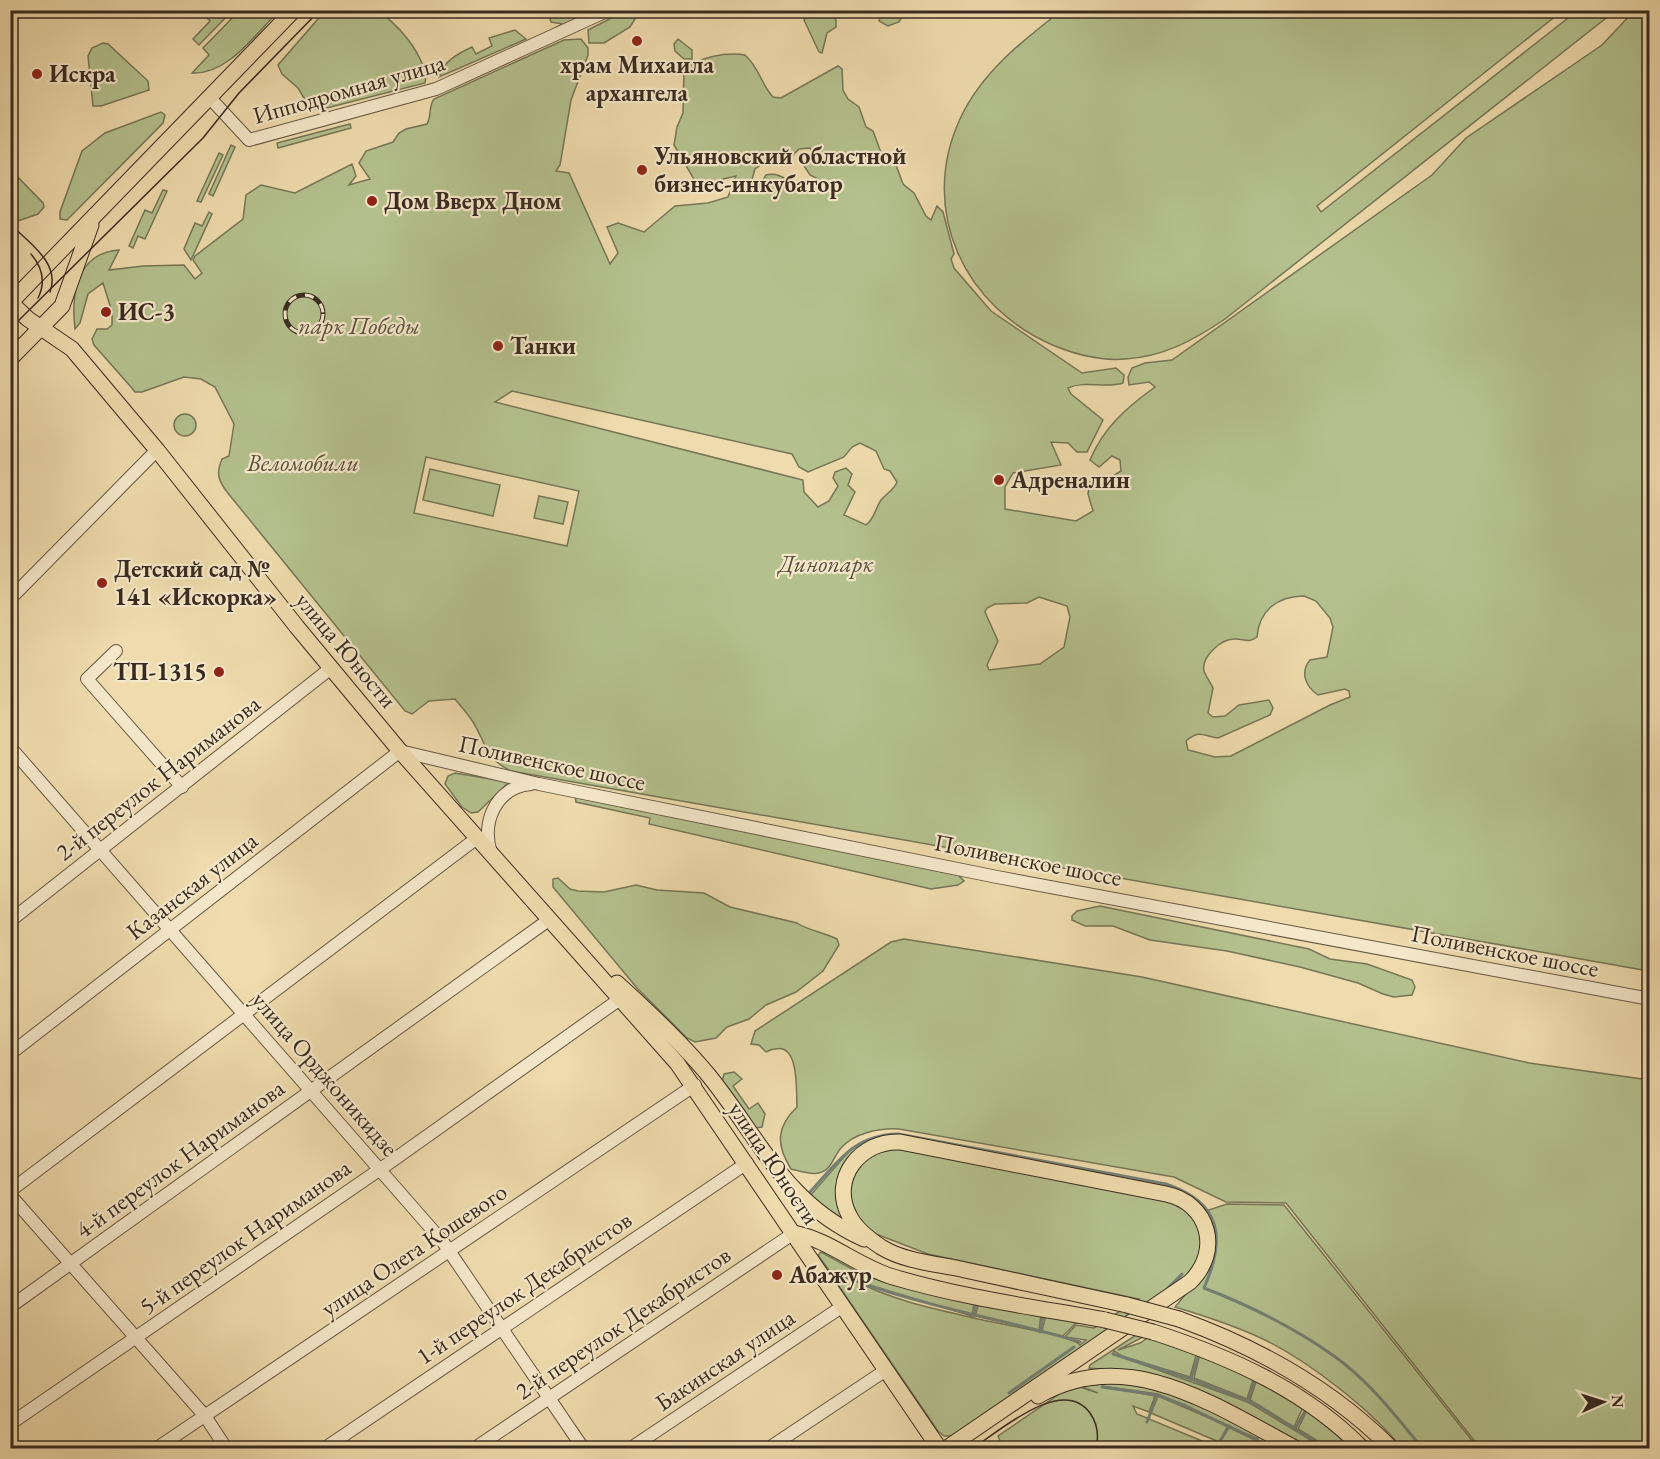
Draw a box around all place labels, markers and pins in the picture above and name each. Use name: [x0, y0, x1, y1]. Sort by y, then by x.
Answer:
marker: храм Михаила архангела: [630, 34, 644, 48]
place label: храм Михаила архангела: [560, 49, 715, 108]
place label: Искра: [49, 58, 116, 89]
marker: Искра: [30, 67, 44, 81]
place label: Ульяновский областной бизнес-инкубатор: [653, 140, 906, 200]
marker: Ульяновский областной бизнес-инкубатор: [635, 163, 649, 177]
place label: Дом Вверх Дном: [384, 185, 561, 216]
marker: Дом Вверх Дном: [365, 194, 379, 208]
place label: ИС-3: [118, 296, 175, 327]
marker: ИС-3: [99, 305, 113, 319]
place label: Танки: [510, 330, 576, 361]
marker: Танки: [491, 339, 505, 353]
place label: Адреналин: [1010, 464, 1130, 495]
marker: Адреналин: [992, 473, 1006, 487]
place label: Детский сад № 141 «Искорка»: [114, 553, 277, 612]
marker: Детский сад № 141 «Искорка»: [95, 576, 109, 590]
place label: ТП-1315: [113, 656, 207, 687]
marker: ТП-1315: [212, 665, 226, 679]
place label: Абажур: [788, 1259, 872, 1291]
marker: Абажур: [770, 1268, 784, 1282]

